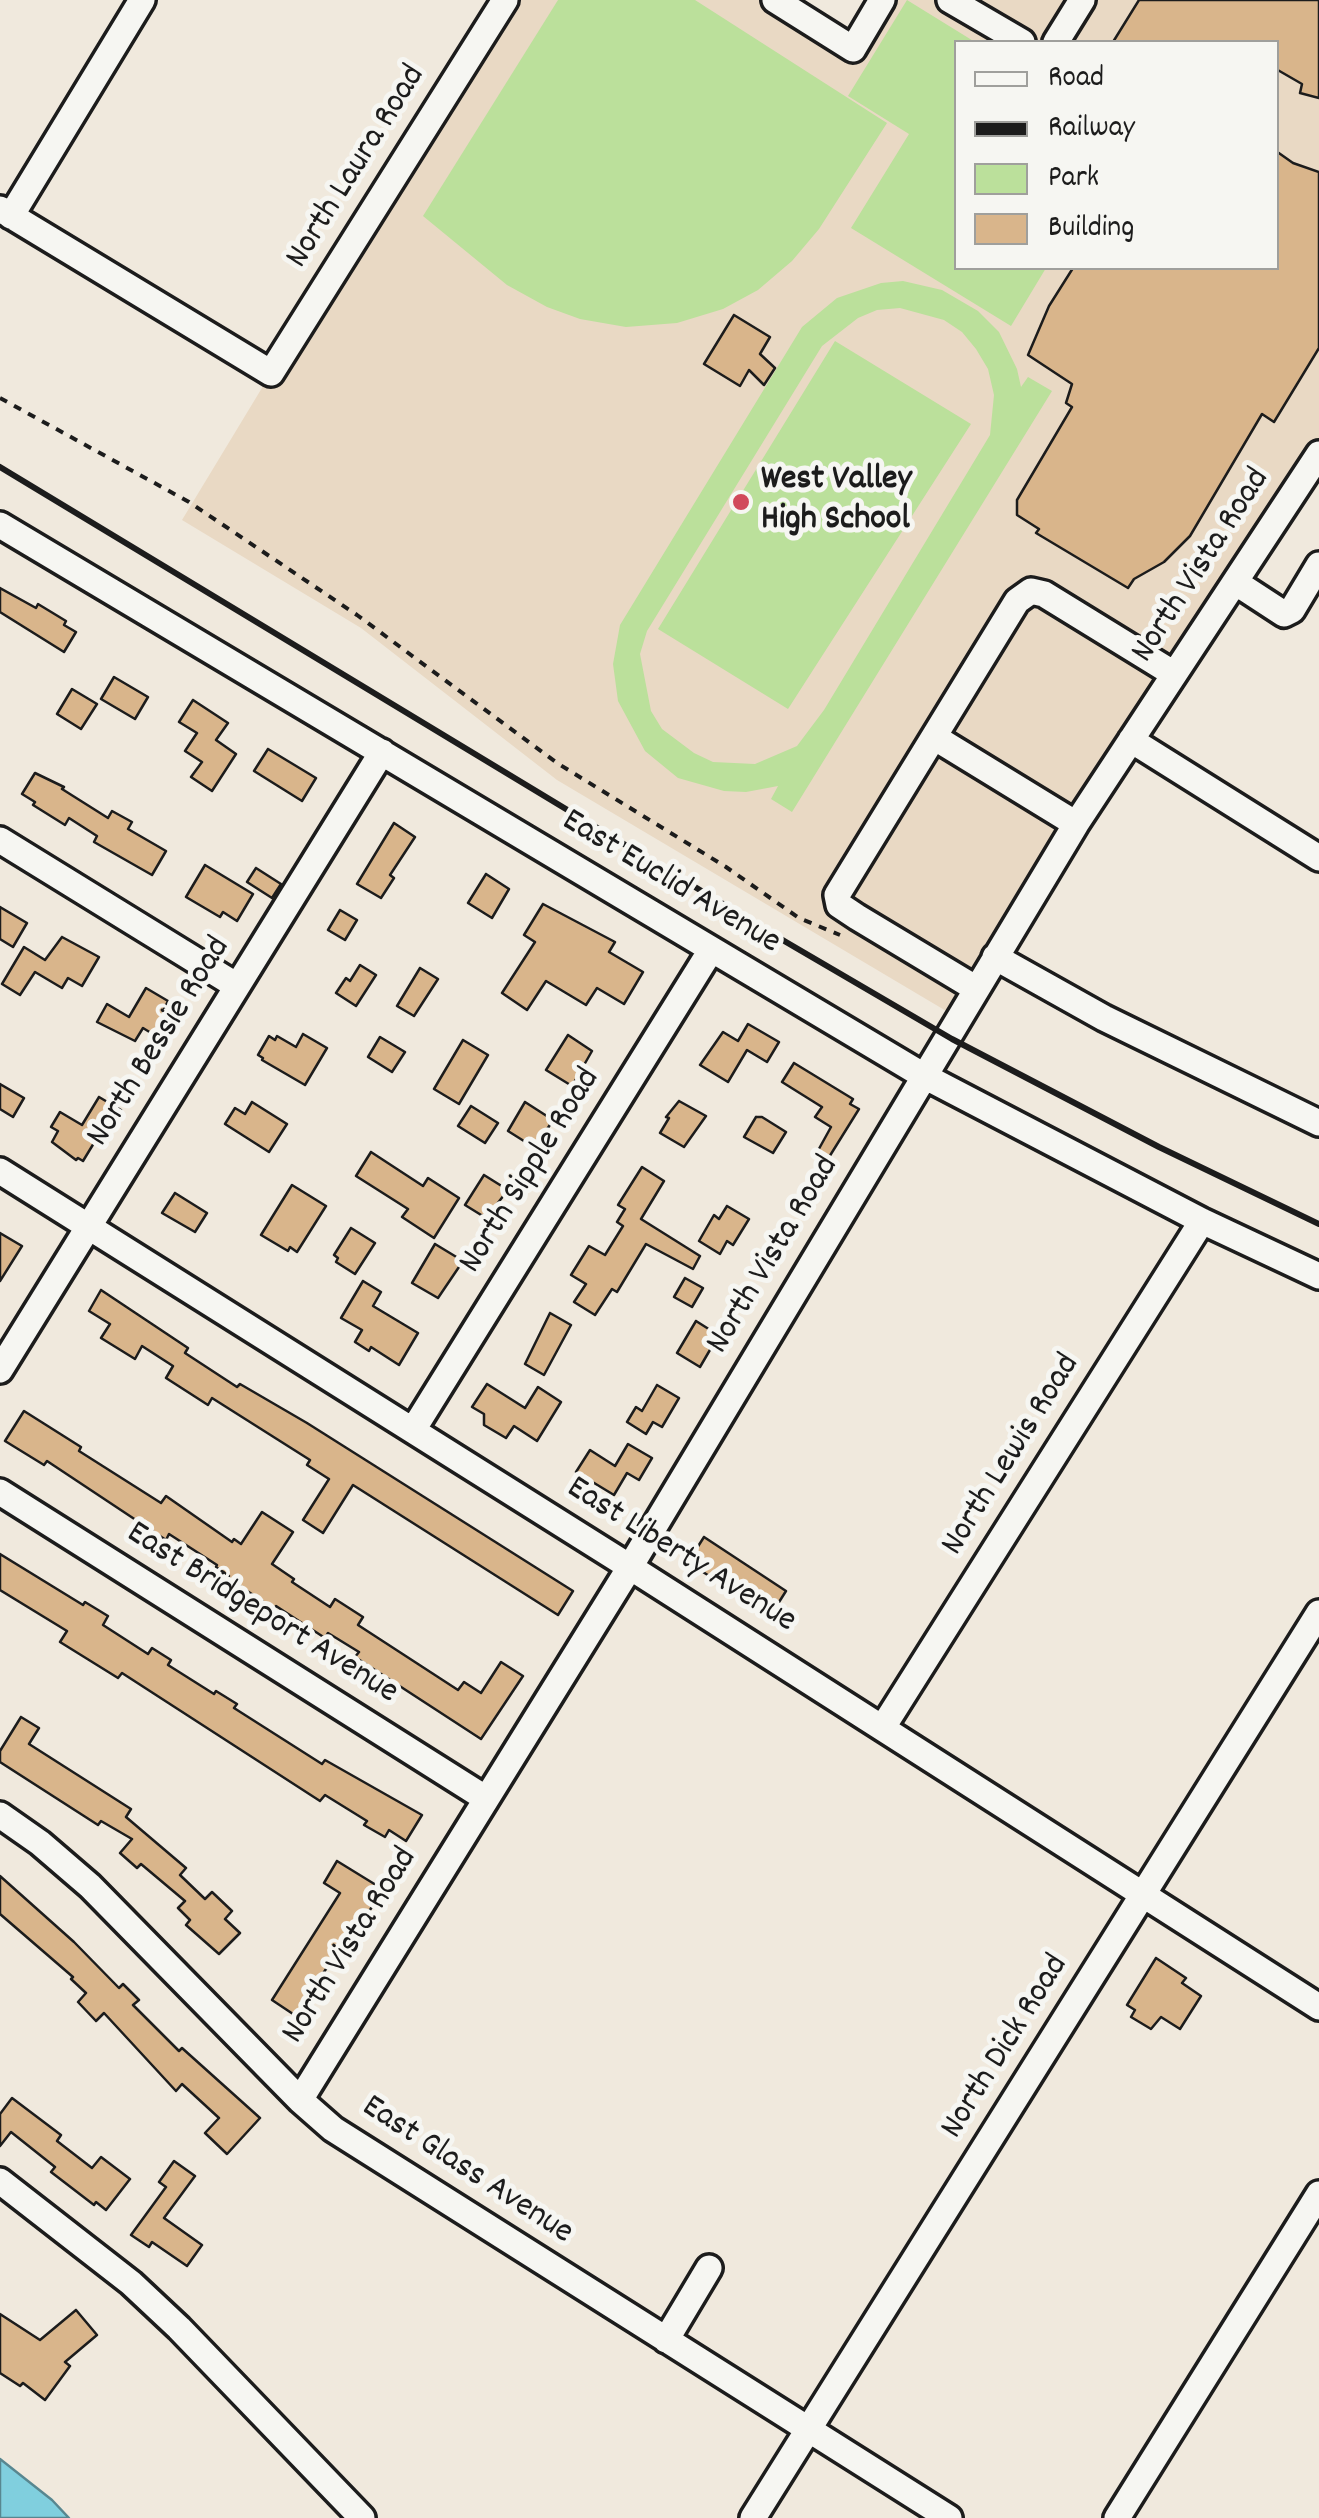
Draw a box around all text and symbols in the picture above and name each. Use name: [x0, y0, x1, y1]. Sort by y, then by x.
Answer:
legend: [954, 40, 1279, 270]
text: Road: [1048, 58, 1104, 101]
street label: North Laura Road: [279, 59, 437, 277]
text: Railway: [1048, 108, 1135, 151]
text: Park: [1048, 158, 1099, 201]
text: Building: [1048, 208, 1134, 251]
place label: West Valley High School: [761, 461, 912, 543]
street label: North Vista Road: [1125, 462, 1281, 672]
marker: West Valley High School: [730, 491, 752, 513]
street label: East Euclid Avenue: [553, 802, 787, 966]
street label: North Bessie Road: [80, 930, 242, 1156]
street label: North Sipple Road: [452, 1062, 612, 1282]
street label: North Vista Road: [699, 1149, 851, 1363]
street label: North Lewis Road: [934, 1347, 1092, 1565]
street label: East Liberty Avenue: [557, 1469, 803, 1645]
street label: East Bridgeport Avenue: [117, 1514, 405, 1716]
street label: North Vista Road: [275, 1841, 429, 2053]
street label: North Dick Road: [934, 1948, 1080, 2148]
street label: East Glass Avenue: [352, 2088, 580, 2256]

